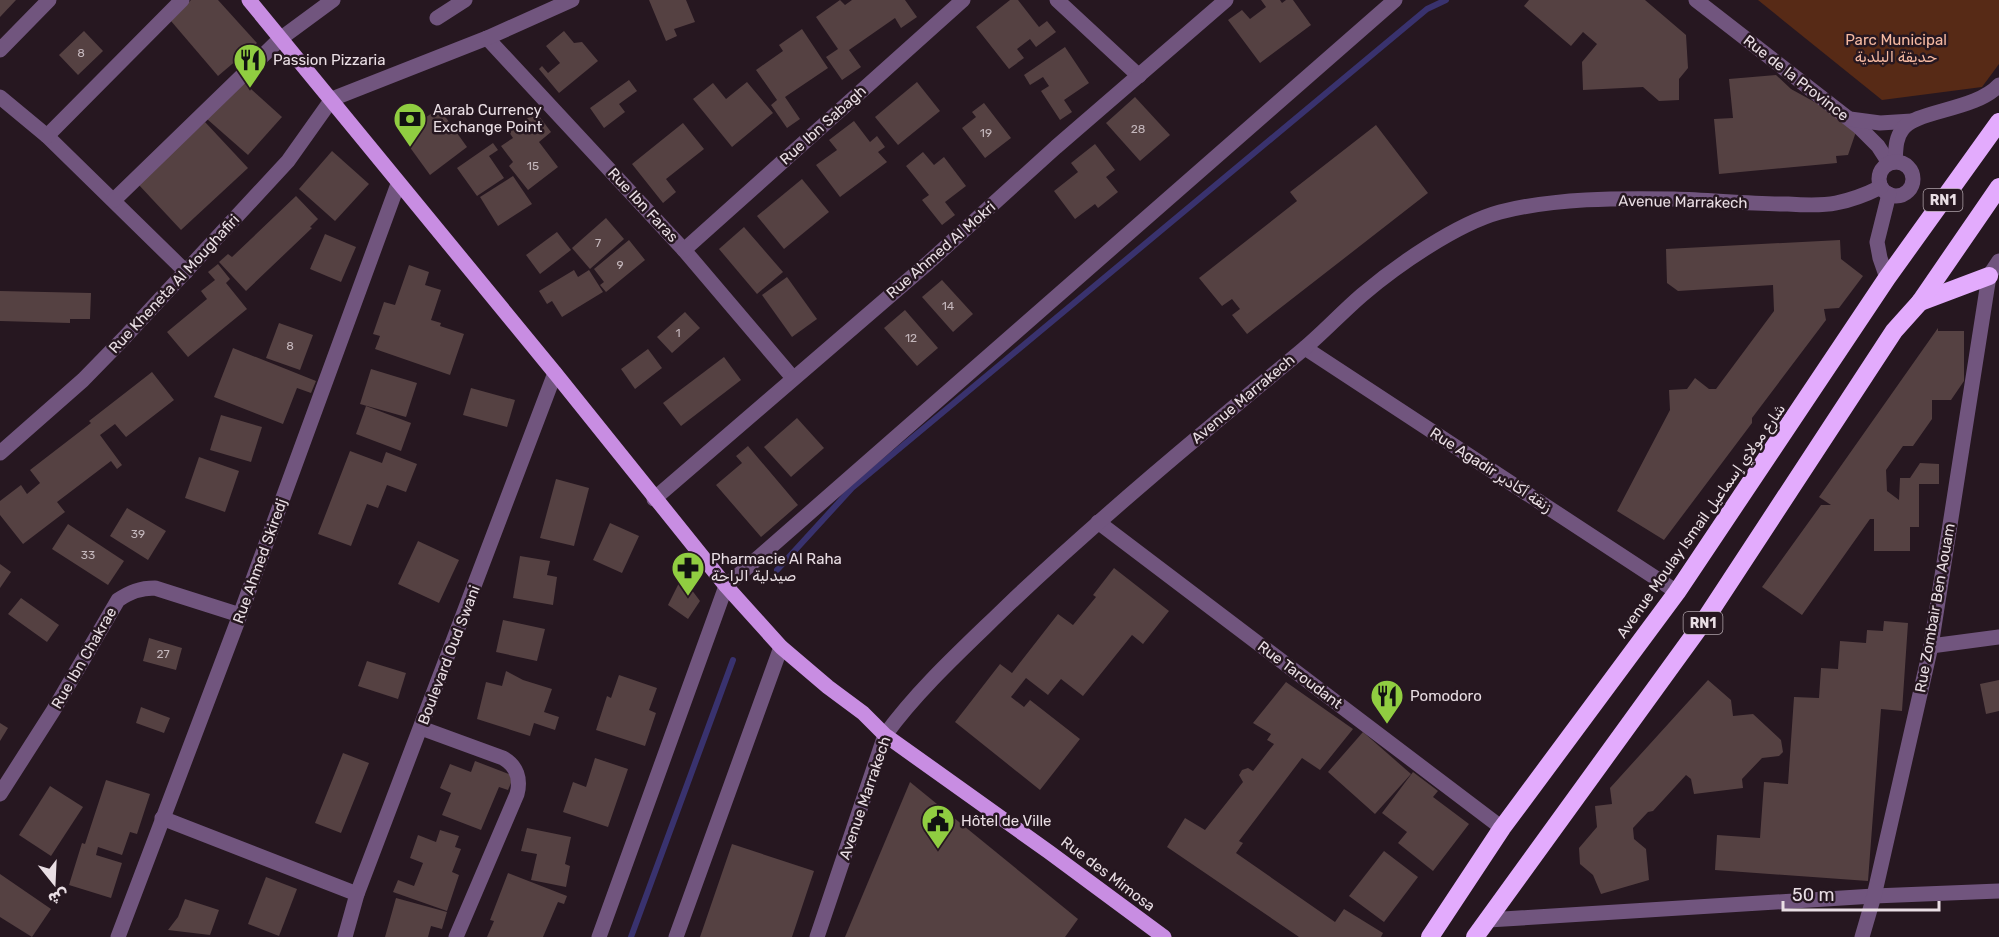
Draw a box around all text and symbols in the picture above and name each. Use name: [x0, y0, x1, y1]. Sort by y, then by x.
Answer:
street label: Rue de la Province: [1740, 31, 1852, 125]
park label: Parc Municipal حديقة البلدية: [1845, 31, 1947, 66]
restaurant icon: Passion Pizzaria: [232, 42, 268, 89]
house number: 8: [77, 46, 85, 60]
place label: Passion Pizzaria: [273, 51, 386, 69]
street label: Rue Ibn Sabagh: [776, 82, 870, 168]
bank icon: Aarab Currency Exchange Point: [392, 101, 428, 148]
place label: Aarab Currency Exchange Point: [433, 101, 543, 136]
house number: 28: [1131, 122, 1145, 136]
house number: 19: [980, 126, 992, 140]
house number: 15: [527, 159, 539, 173]
street label: Rue Ibn Faras: [604, 164, 682, 246]
road number: RN1: [1924, 189, 1962, 211]
street label: Avenue Marrakech: [1618, 192, 1748, 212]
street label: Rue Ahmed Al Mokri: [883, 198, 999, 302]
street label: Rue Kheneta Al Moughafiri: [105, 211, 243, 357]
house number: 7: [595, 236, 601, 250]
house number: 9: [616, 258, 624, 272]
house number: 14: [942, 299, 955, 313]
house number: 1: [675, 326, 681, 340]
house number: 12: [905, 331, 917, 345]
house number: 8: [286, 339, 294, 353]
street label: Avenue Marrakech: [1188, 351, 1298, 447]
street label: Avenue Moulay Ismail شارع مولاي إسماعيل: [1613, 400, 1791, 643]
street label: Rue Agadir زنقة أكادير: [1427, 424, 1555, 516]
street label: Rue Ahmed Skiredj: [229, 496, 291, 626]
street label: Rue Zombair Ben Aouam: [1911, 522, 1959, 694]
house number: 39: [131, 527, 145, 541]
house number: 33: [81, 548, 95, 562]
pharmacy icon: Pharmacie Al Raha صيدلية الراحة: [670, 550, 706, 597]
place label: Pharmacie Al Raha صيدلية الراحة: [711, 550, 842, 585]
street label: Boulevard Oud Swani: [414, 583, 484, 727]
street label: Rue Ibn Chakrae: [48, 604, 120, 712]
road number: RN1: [1684, 612, 1722, 634]
street label: Rue Taroudant: [1254, 637, 1346, 713]
house number: 27: [156, 647, 170, 661]
restaurant icon: Pomodoro: [1369, 678, 1405, 725]
place label: Pomodoro: [1410, 687, 1482, 705]
street label: Avenue Marrakech: [835, 734, 895, 862]
public building icon: Hôtel de Ville: [920, 803, 956, 850]
place label: Hôtel de Ville: [961, 812, 1052, 830]
street label: Rue des Mimosa: [1057, 833, 1159, 915]
north arrow: [24, 853, 84, 913]
scale bar: [1783, 874, 1939, 912]
text: 50 m: [1792, 884, 1835, 906]
text: ش: [46, 885, 71, 909]

